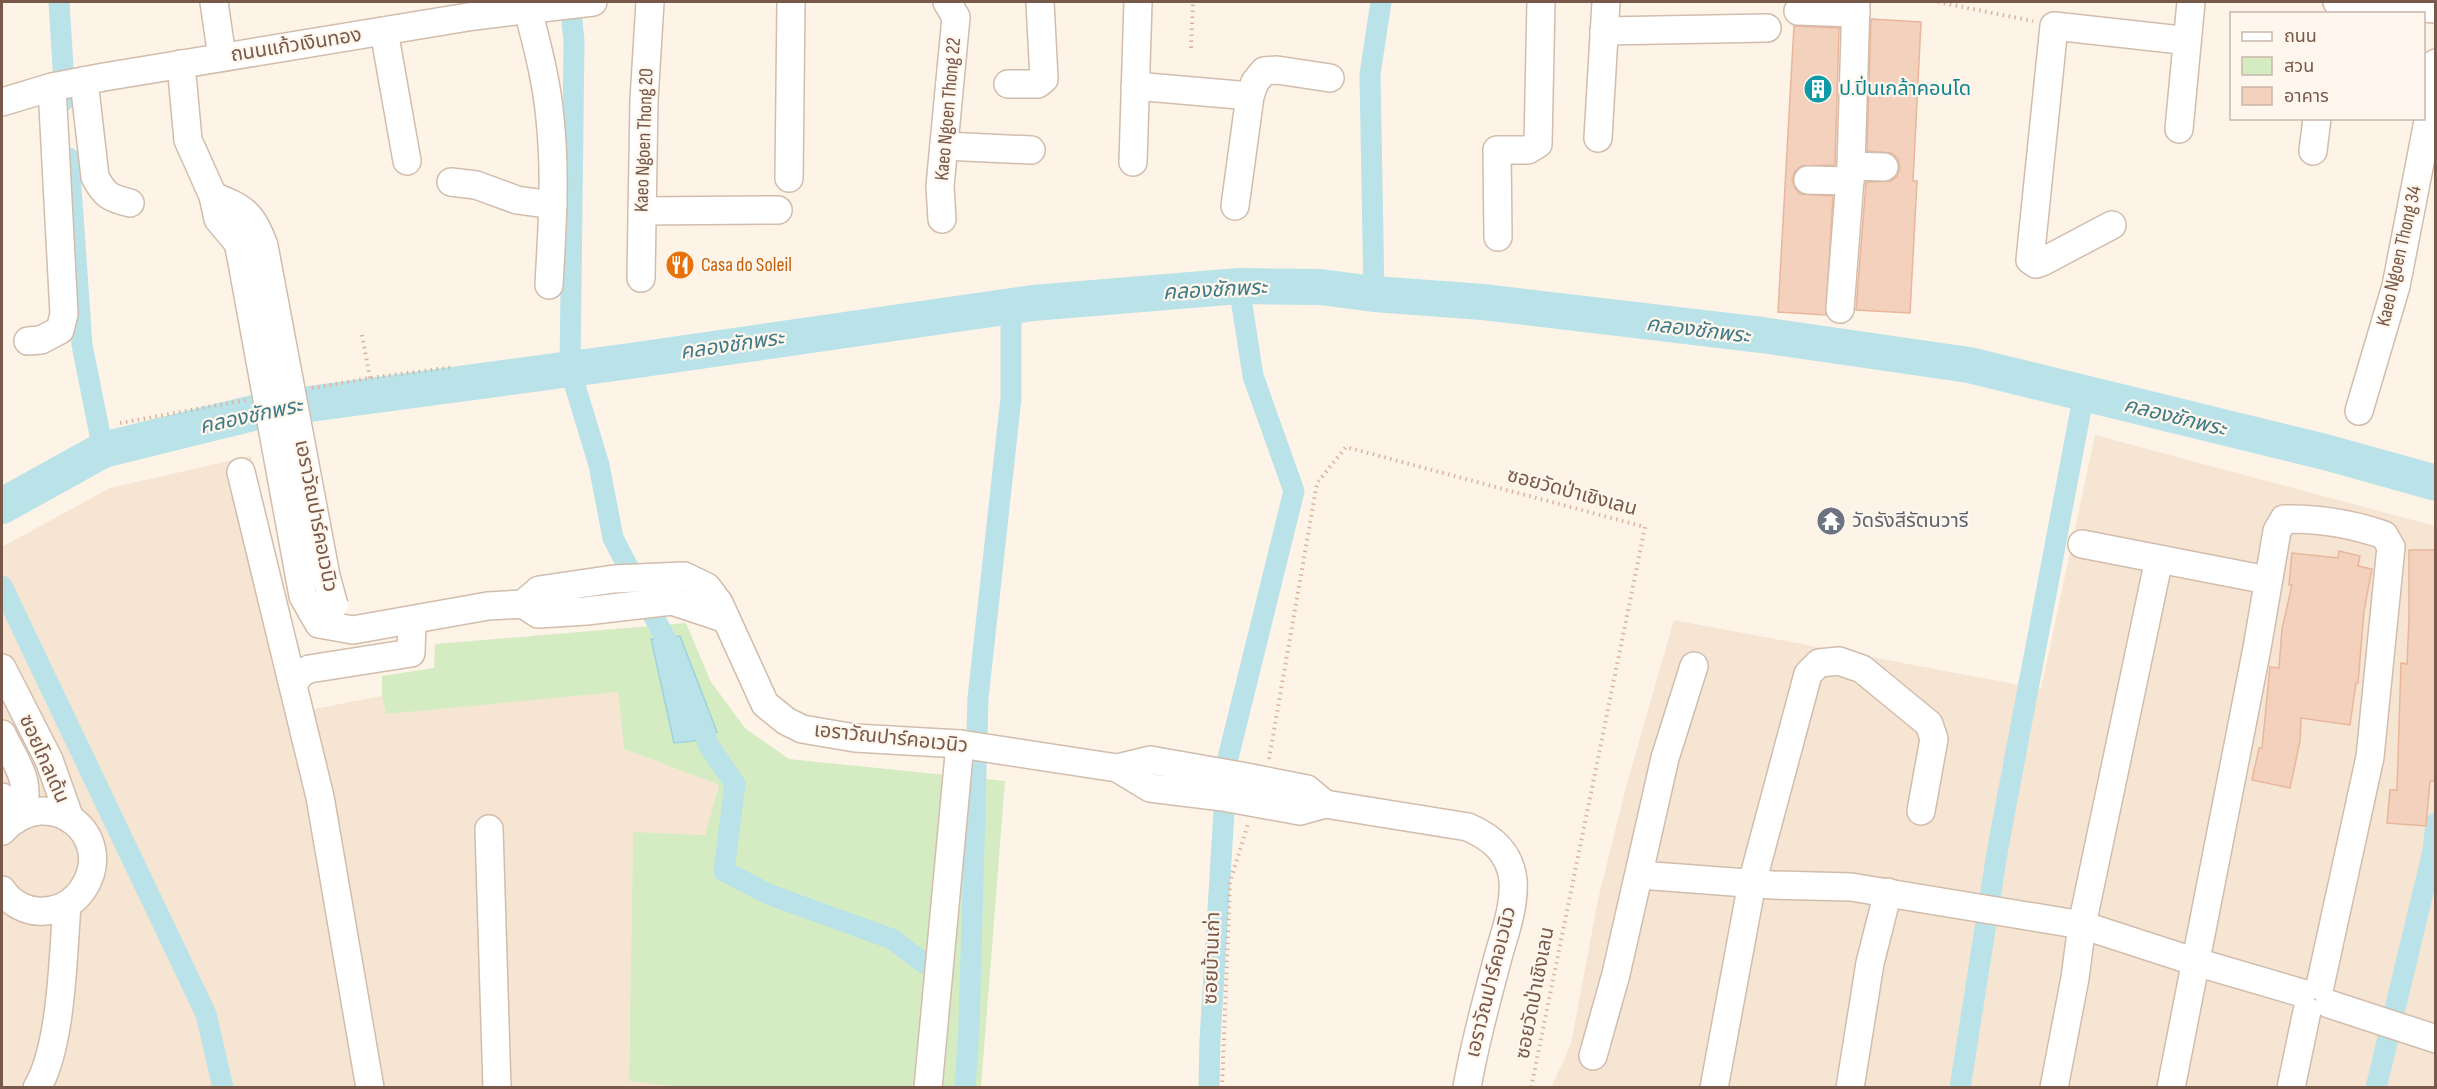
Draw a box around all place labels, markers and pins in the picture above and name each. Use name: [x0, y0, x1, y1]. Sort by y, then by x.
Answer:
building icon: ป.ปิ่นเกล้าคอนโด: [1802, 73, 1834, 105]
place label: ป.ปิ่นเกล้าคอนโด: [1839, 75, 1971, 101]
restaurant icon: Casa do Soleil: [664, 249, 696, 281]
place label: Casa do Soleil: [701, 253, 792, 277]
temple icon: วัดรังสีรัตนวารี: [1815, 505, 1847, 537]
place label: วัดรังสีรัตนวารี: [1852, 509, 1969, 533]

